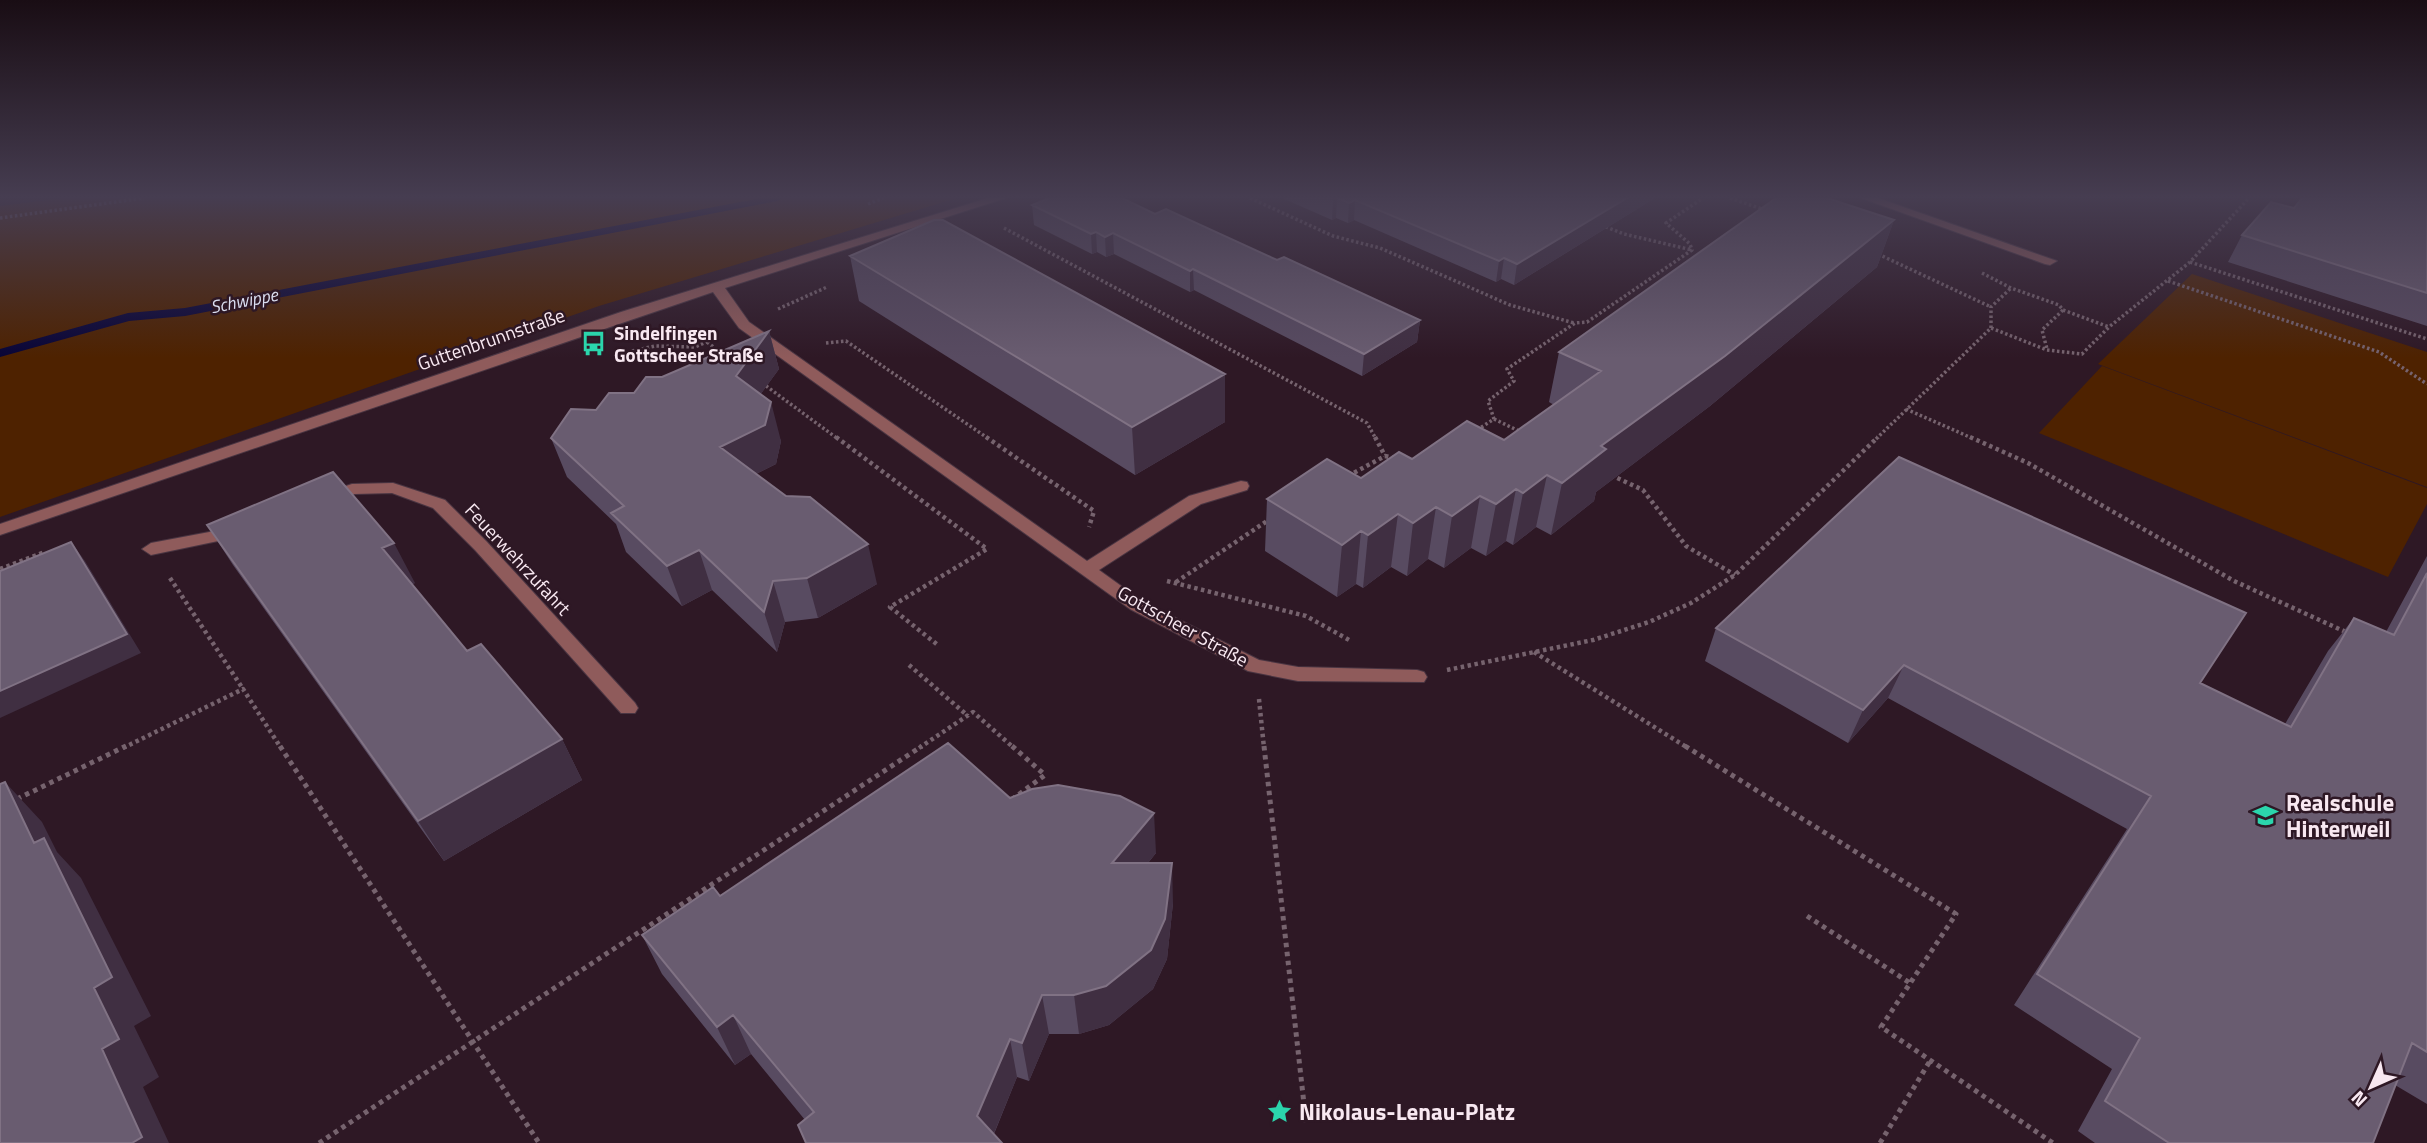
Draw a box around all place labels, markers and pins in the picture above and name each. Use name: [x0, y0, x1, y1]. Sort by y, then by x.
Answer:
place label: Sindelfingen Gottscheer Straße: [614, 318, 764, 369]
bus stop icon: Sindelfingen Gottscheer Straße: [580, 330, 608, 358]
place label: Realschule Hinterweil: [2286, 785, 2394, 846]
school or university icon: Realschule Hinterweil: [2252, 802, 2280, 830]
place label: Nikolaus-Lenau-Platz: [1299, 1094, 1515, 1129]
place icon: Nikolaus-Lenau-Platz: [1265, 1098, 1293, 1126]

